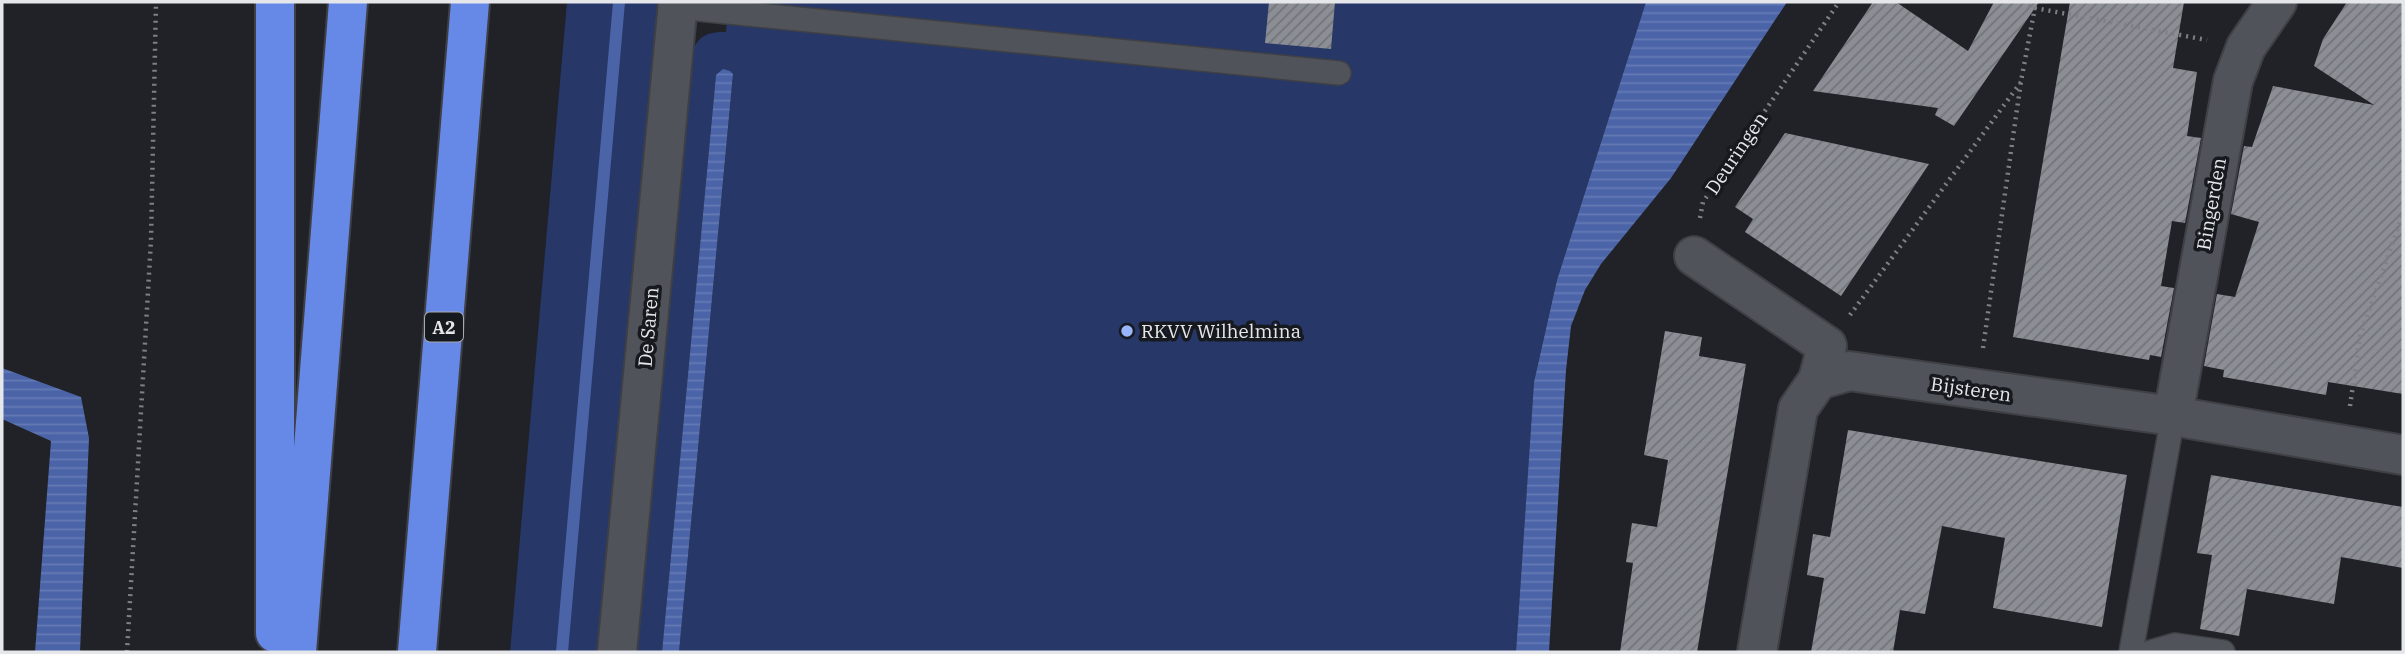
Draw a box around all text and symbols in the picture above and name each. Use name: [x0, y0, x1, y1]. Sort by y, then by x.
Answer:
street label: Deuringen: [1700, 107, 1772, 199]
street label: Bingerden: [2191, 156, 2231, 252]
street label: De Saren: [633, 286, 663, 368]
road number: A2: [425, 312, 463, 342]
place label: RKVV Wilhelmina: [1141, 319, 1301, 343]
marker: RKVV Wilhelmina: [1119, 323, 1135, 339]
street label: Bijsteren: [1929, 371, 2013, 407]

